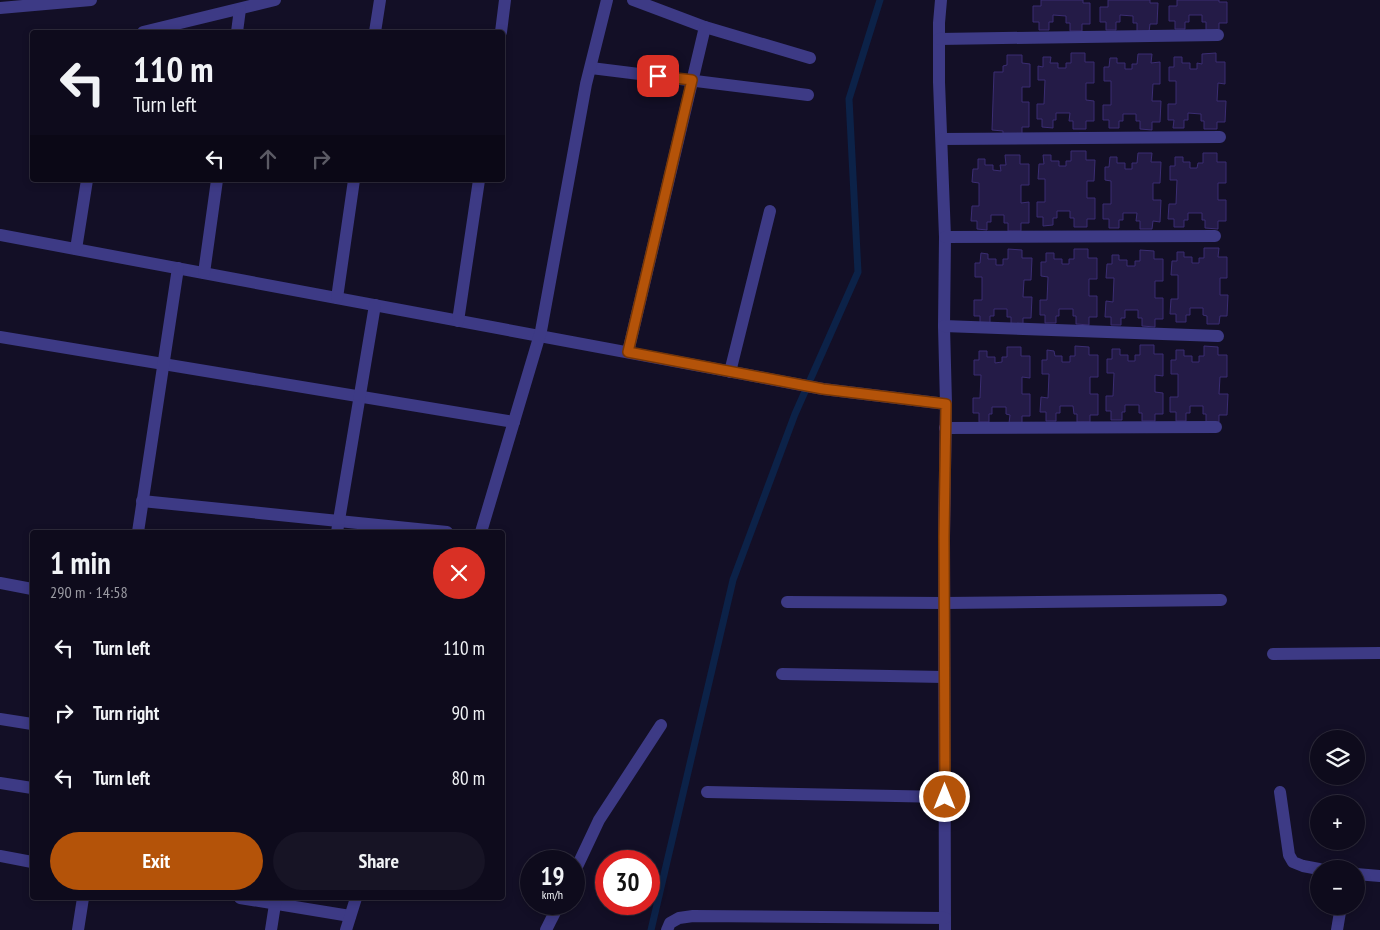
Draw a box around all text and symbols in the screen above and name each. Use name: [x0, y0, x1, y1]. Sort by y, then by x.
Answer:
text: 110 m: [133, 46, 214, 92]
icon: left: [50, 50, 115, 115]
pin: [637, 55, 679, 97]
icon: arrive: [644, 62, 672, 90]
text: Turn left: [133, 90, 197, 118]
icon: left: [201, 145, 229, 173]
icon: ahead: [254, 145, 282, 173]
icon: right: [307, 145, 335, 173]
text: 1 min: [50, 543, 111, 582]
button: close: [433, 547, 485, 599]
text: 290 m · 14:58: [50, 582, 128, 602]
icon: left: [50, 634, 78, 662]
text: Turn left: [93, 636, 150, 660]
text: 110 m: [443, 636, 485, 660]
icon: right: [50, 699, 78, 727]
text: Turn right: [93, 701, 159, 725]
text: 90 m: [452, 701, 485, 725]
map controls: [1310, 730, 1365, 915]
button: layers: [1310, 730, 1365, 785]
icon: left: [50, 764, 78, 792]
text: Turn left: [93, 766, 150, 790]
text: 80 m: [452, 766, 485, 790]
position arrow: [918, 770, 970, 822]
button: +: [1310, 795, 1365, 850]
button: Exit: [50, 832, 263, 890]
button: Share: [273, 832, 485, 890]
speed limit sign: 30: [595, 850, 660, 915]
text: 19: [541, 860, 564, 892]
button: −: [1310, 860, 1365, 915]
text: km/h: [542, 887, 563, 902]

